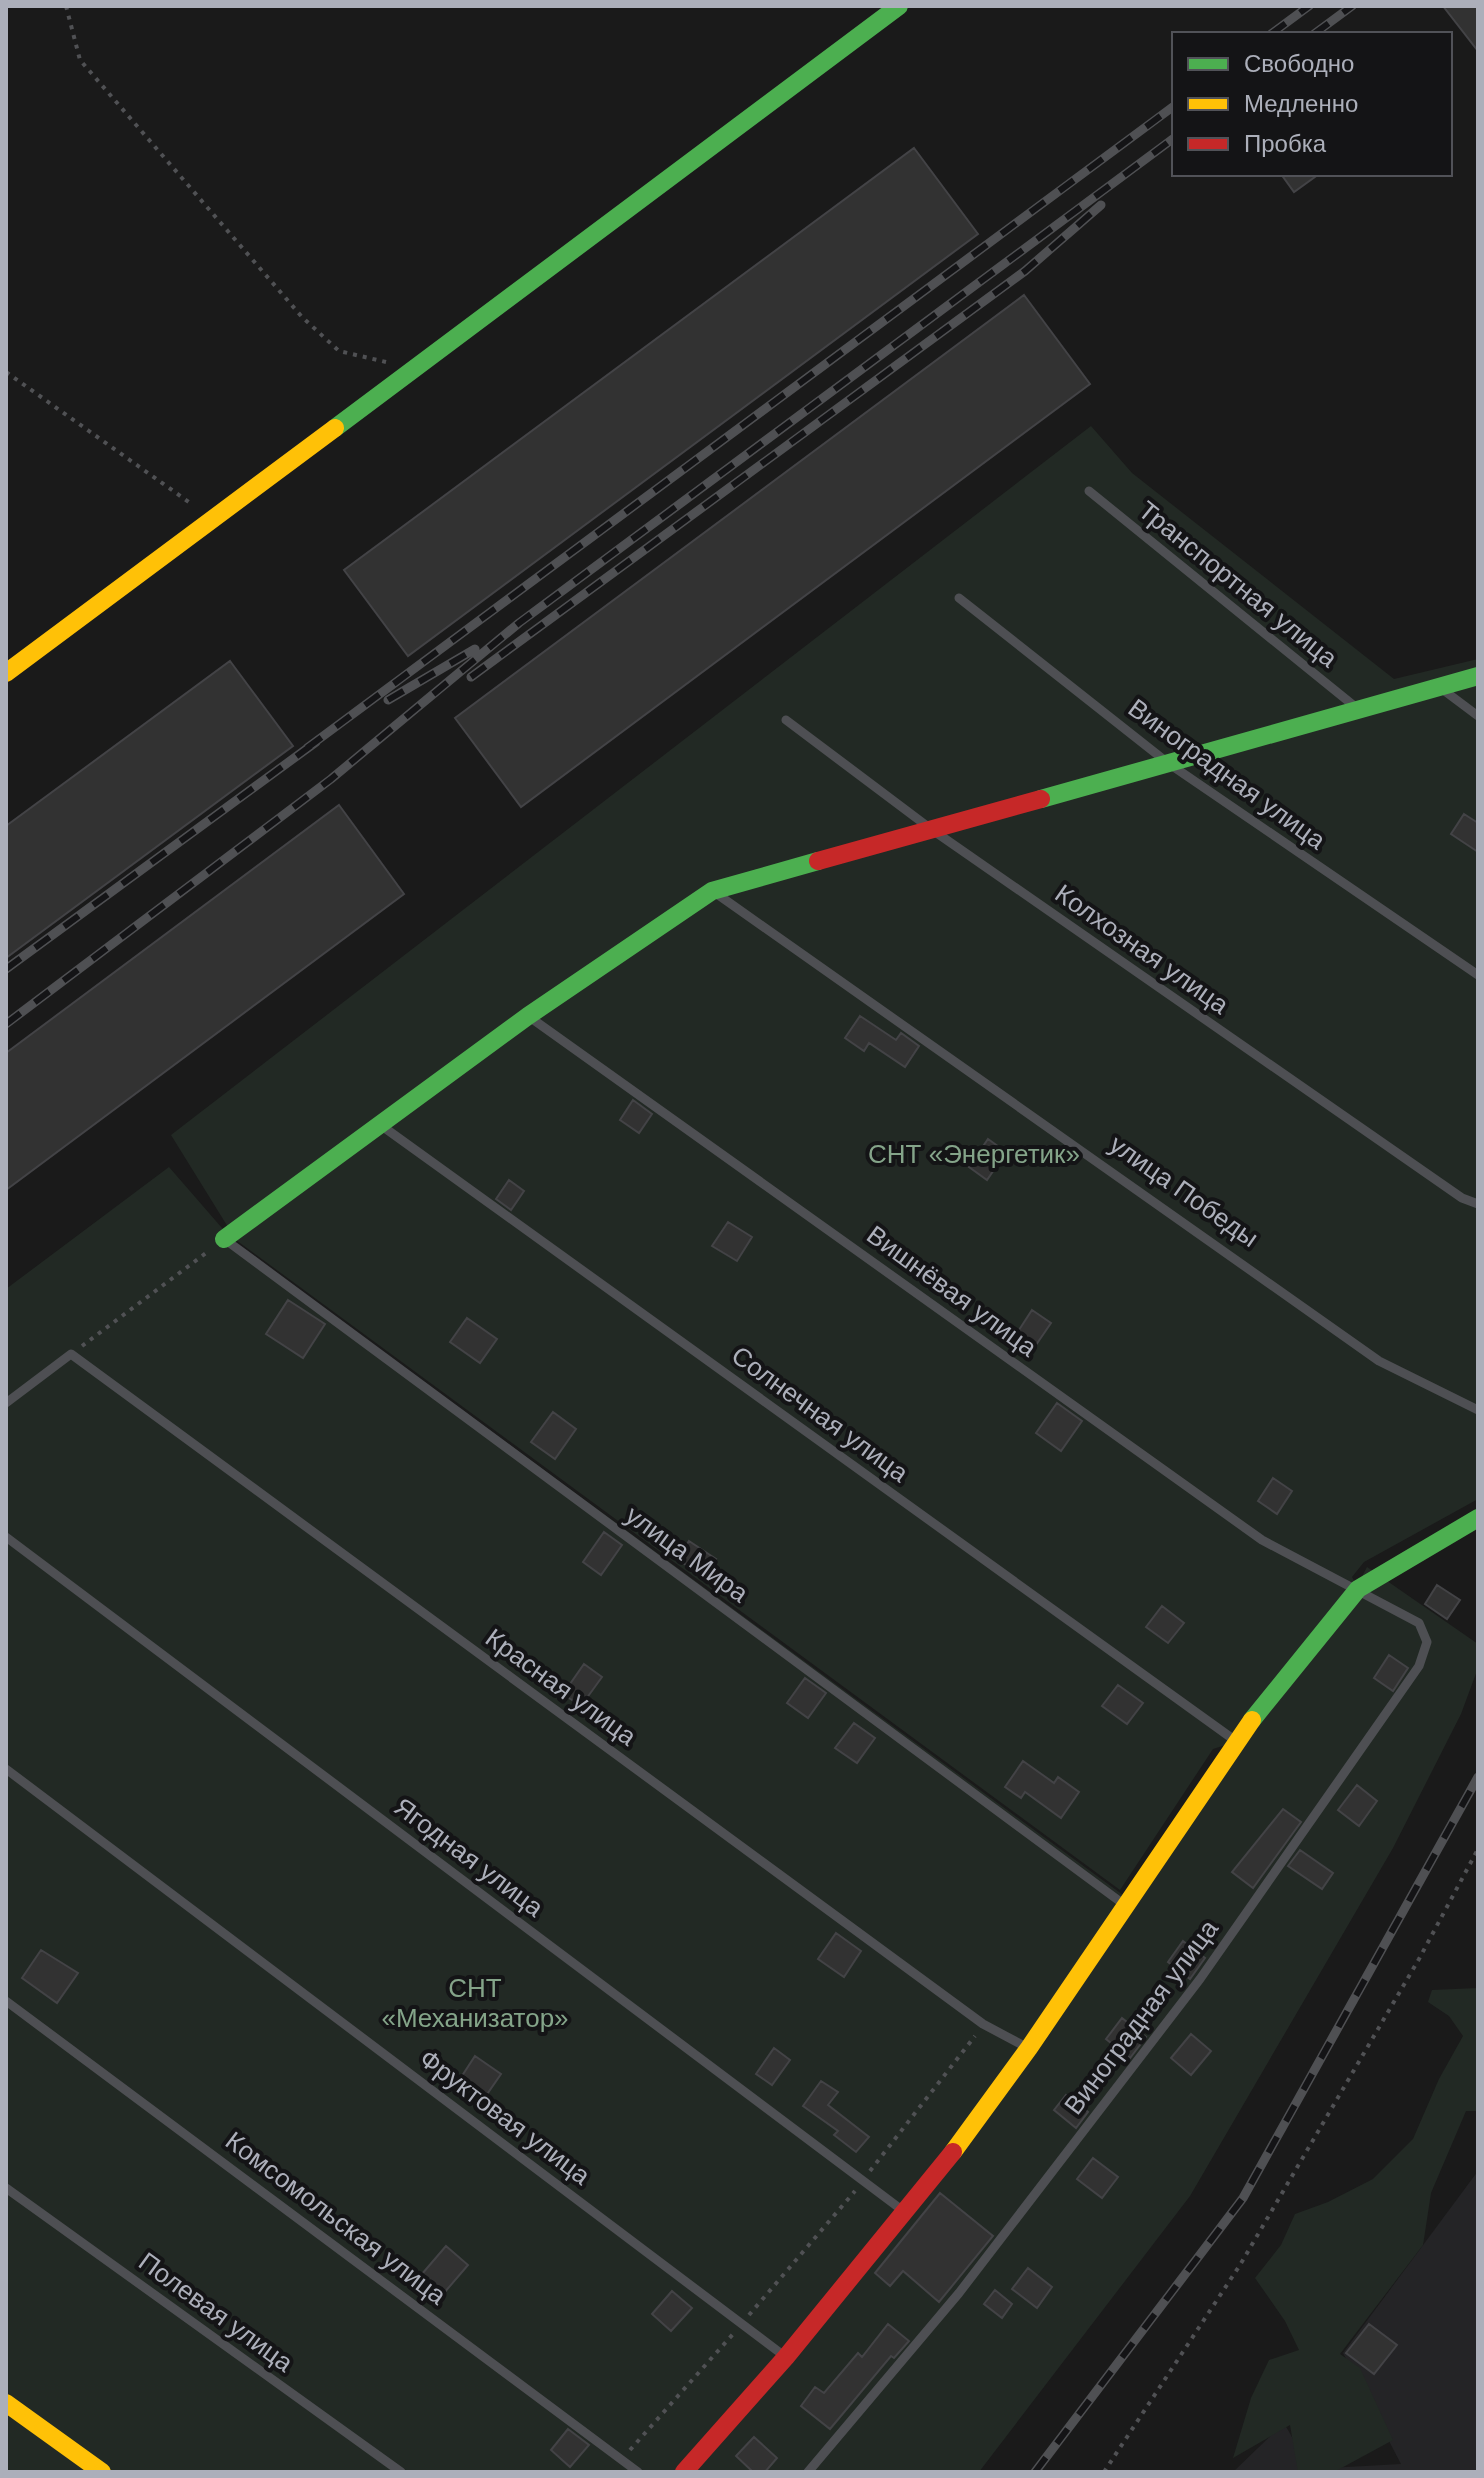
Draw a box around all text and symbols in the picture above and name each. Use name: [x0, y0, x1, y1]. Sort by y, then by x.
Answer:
legend: [1172, 32, 1452, 176]
text: Свободно: [1244, 50, 1354, 77]
text: Медленно: [1244, 90, 1358, 117]
text: Пробка: [1244, 130, 1327, 157]
street label: Транспортная улица: [1133, 495, 1344, 674]
street label: Виноградная улица: [1123, 693, 1332, 856]
street label: Колхозная улица: [1050, 878, 1235, 1020]
street label: улица Победы: [1104, 1129, 1264, 1253]
park label: СНТ «Энергетик»: [868, 1139, 1080, 1169]
street label: Вишнёвая улица: [861, 1219, 1043, 1363]
street label: Солнечная улица: [726, 1340, 915, 1488]
street label: улица Мира: [620, 1500, 754, 1609]
street label: Красная улица: [480, 1622, 643, 1752]
street label: Ягодная улица: [389, 1791, 550, 1923]
street label: Виноградная улица: [1058, 1913, 1224, 2120]
park label: СНТ «Механизатор»: [381, 1973, 569, 2033]
street label: Фруктовая улица: [414, 2043, 596, 2191]
street label: Комсомольская улица: [220, 2125, 452, 2311]
street label: Полевая улица: [133, 2246, 299, 2378]

